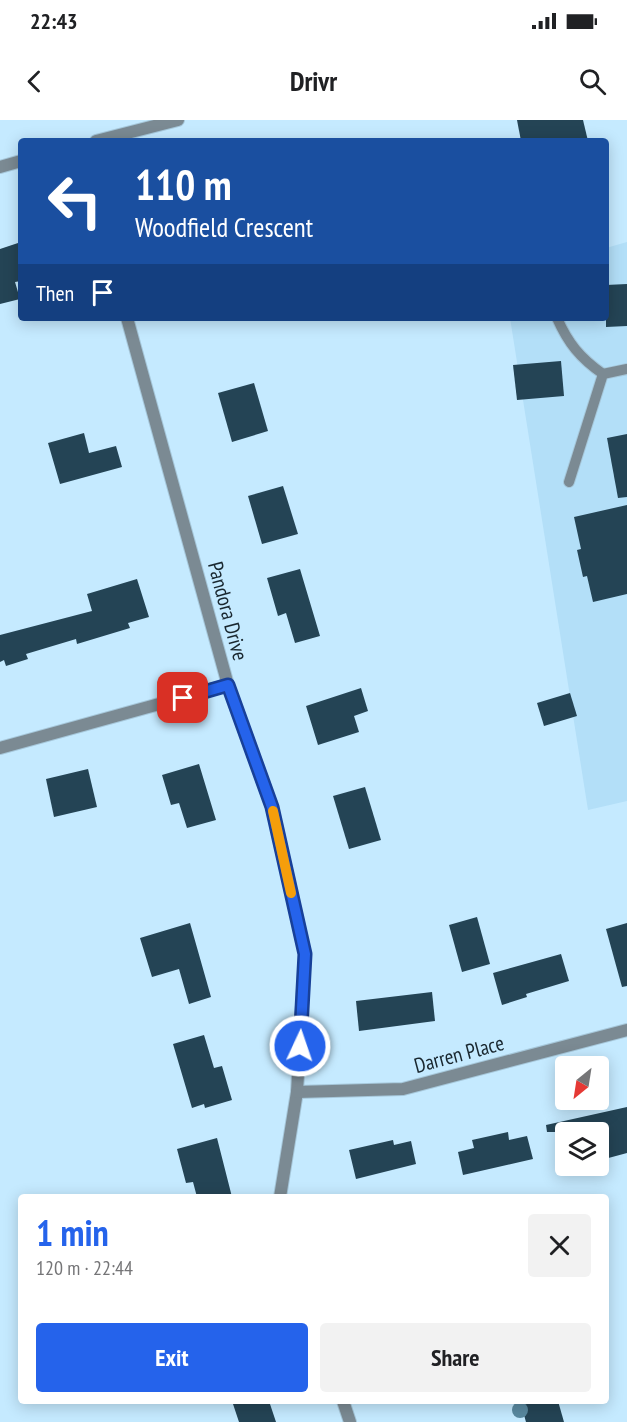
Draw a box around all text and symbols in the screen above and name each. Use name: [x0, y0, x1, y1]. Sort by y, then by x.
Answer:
text: 22:43: [30, 7, 78, 35]
text: Drivr: [290, 64, 337, 98]
icon: back: [18, 65, 51, 98]
icon: search: [576, 65, 609, 98]
text: 110 m: [135, 157, 232, 212]
icon: left: [36, 162, 114, 240]
text: Woodfield Crescent: [135, 210, 313, 244]
icon: arrive: [86, 276, 119, 309]
text: Then: [36, 279, 74, 307]
street label: Pandora Drive: [202, 559, 254, 663]
pin: [157, 672, 208, 723]
icon: arrive: [166, 681, 199, 714]
position arrow: [268, 1014, 332, 1078]
street label: Darren Place: [411, 1029, 507, 1079]
north arrow: [555, 1056, 609, 1110]
map controls: [555, 1056, 609, 1176]
button: layers: [555, 1122, 609, 1176]
text: 1 min: [36, 1209, 109, 1256]
button: close: [528, 1214, 591, 1277]
text: 120 m · 22:44: [36, 1255, 133, 1281]
button: Exit: [36, 1323, 308, 1392]
button: Share: [320, 1323, 591, 1392]

